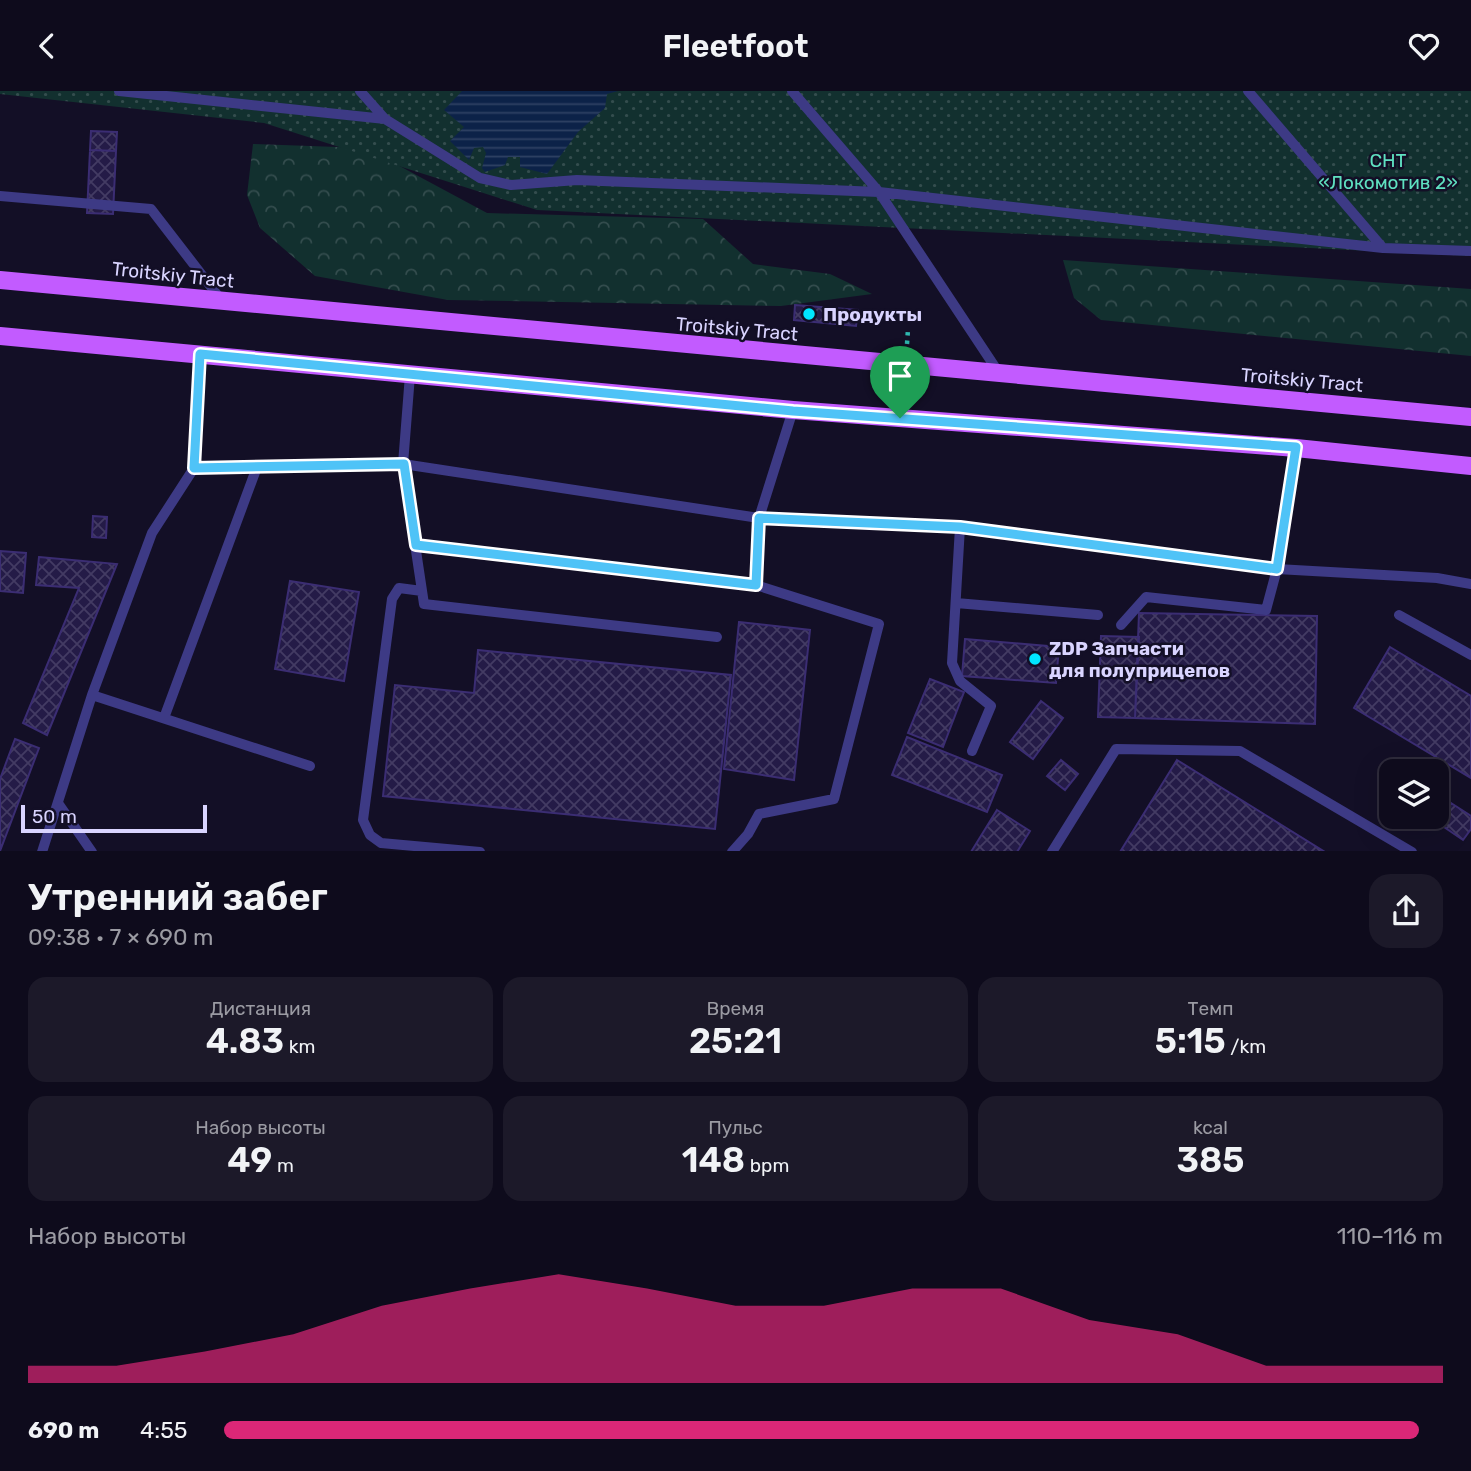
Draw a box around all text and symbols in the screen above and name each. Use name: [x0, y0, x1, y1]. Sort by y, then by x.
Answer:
icon: back: [28, 27, 66, 65]
text: Fleetfoot: [662, 27, 809, 65]
icon: heart: [1405, 27, 1443, 65]
park label: СНТ «Локомотив 2»: [1318, 149, 1458, 194]
street label: Troitskiy Tract: [111, 257, 236, 293]
place label: Продукты: [823, 303, 922, 326]
marker: Продукты: [801, 306, 817, 322]
street label: Troitskiy Tract: [675, 312, 800, 346]
pin: [870, 346, 930, 418]
icon: arrive: [881, 357, 919, 395]
street label: Troitskiy Tract: [1240, 363, 1365, 397]
place label: ZDP Запчасти для полуприцепов: [1049, 637, 1230, 682]
marker: ZDP Запчасти для полуприцепов: [1027, 651, 1043, 667]
map controls: [1379, 759, 1449, 829]
button: layers: [1379, 759, 1449, 829]
scale bar: [21, 803, 206, 834]
text: 50 m: [32, 805, 77, 828]
text: Утренний забег: [28, 874, 328, 920]
button: share: [1369, 874, 1443, 948]
text: 09:38 · 7 × 690 m: [28, 923, 214, 951]
text: Дистанция: [210, 997, 311, 1020]
text: Время: [707, 997, 764, 1020]
text: Темп: [1188, 997, 1233, 1020]
text: 4.83: [206, 1020, 284, 1062]
text: 25:21: [689, 1020, 782, 1062]
text: 5:15: [1155, 1020, 1226, 1062]
text: km: [284, 1035, 315, 1058]
text: /km: [1226, 1035, 1266, 1058]
text: Набор высоты: [195, 1116, 326, 1139]
text: Пульс: [708, 1116, 763, 1139]
text: kcal: [1193, 1116, 1228, 1139]
text: 49: [227, 1139, 272, 1181]
text: 148: [682, 1139, 745, 1181]
text: 385: [1177, 1139, 1244, 1181]
text: m: [272, 1154, 294, 1177]
text: bpm: [745, 1154, 789, 1177]
text: Набор высоты: [28, 1222, 186, 1250]
text: 110–116 m: [1337, 1222, 1443, 1250]
text: 690 m: [28, 1416, 99, 1444]
text: 4:55: [140, 1416, 188, 1444]

